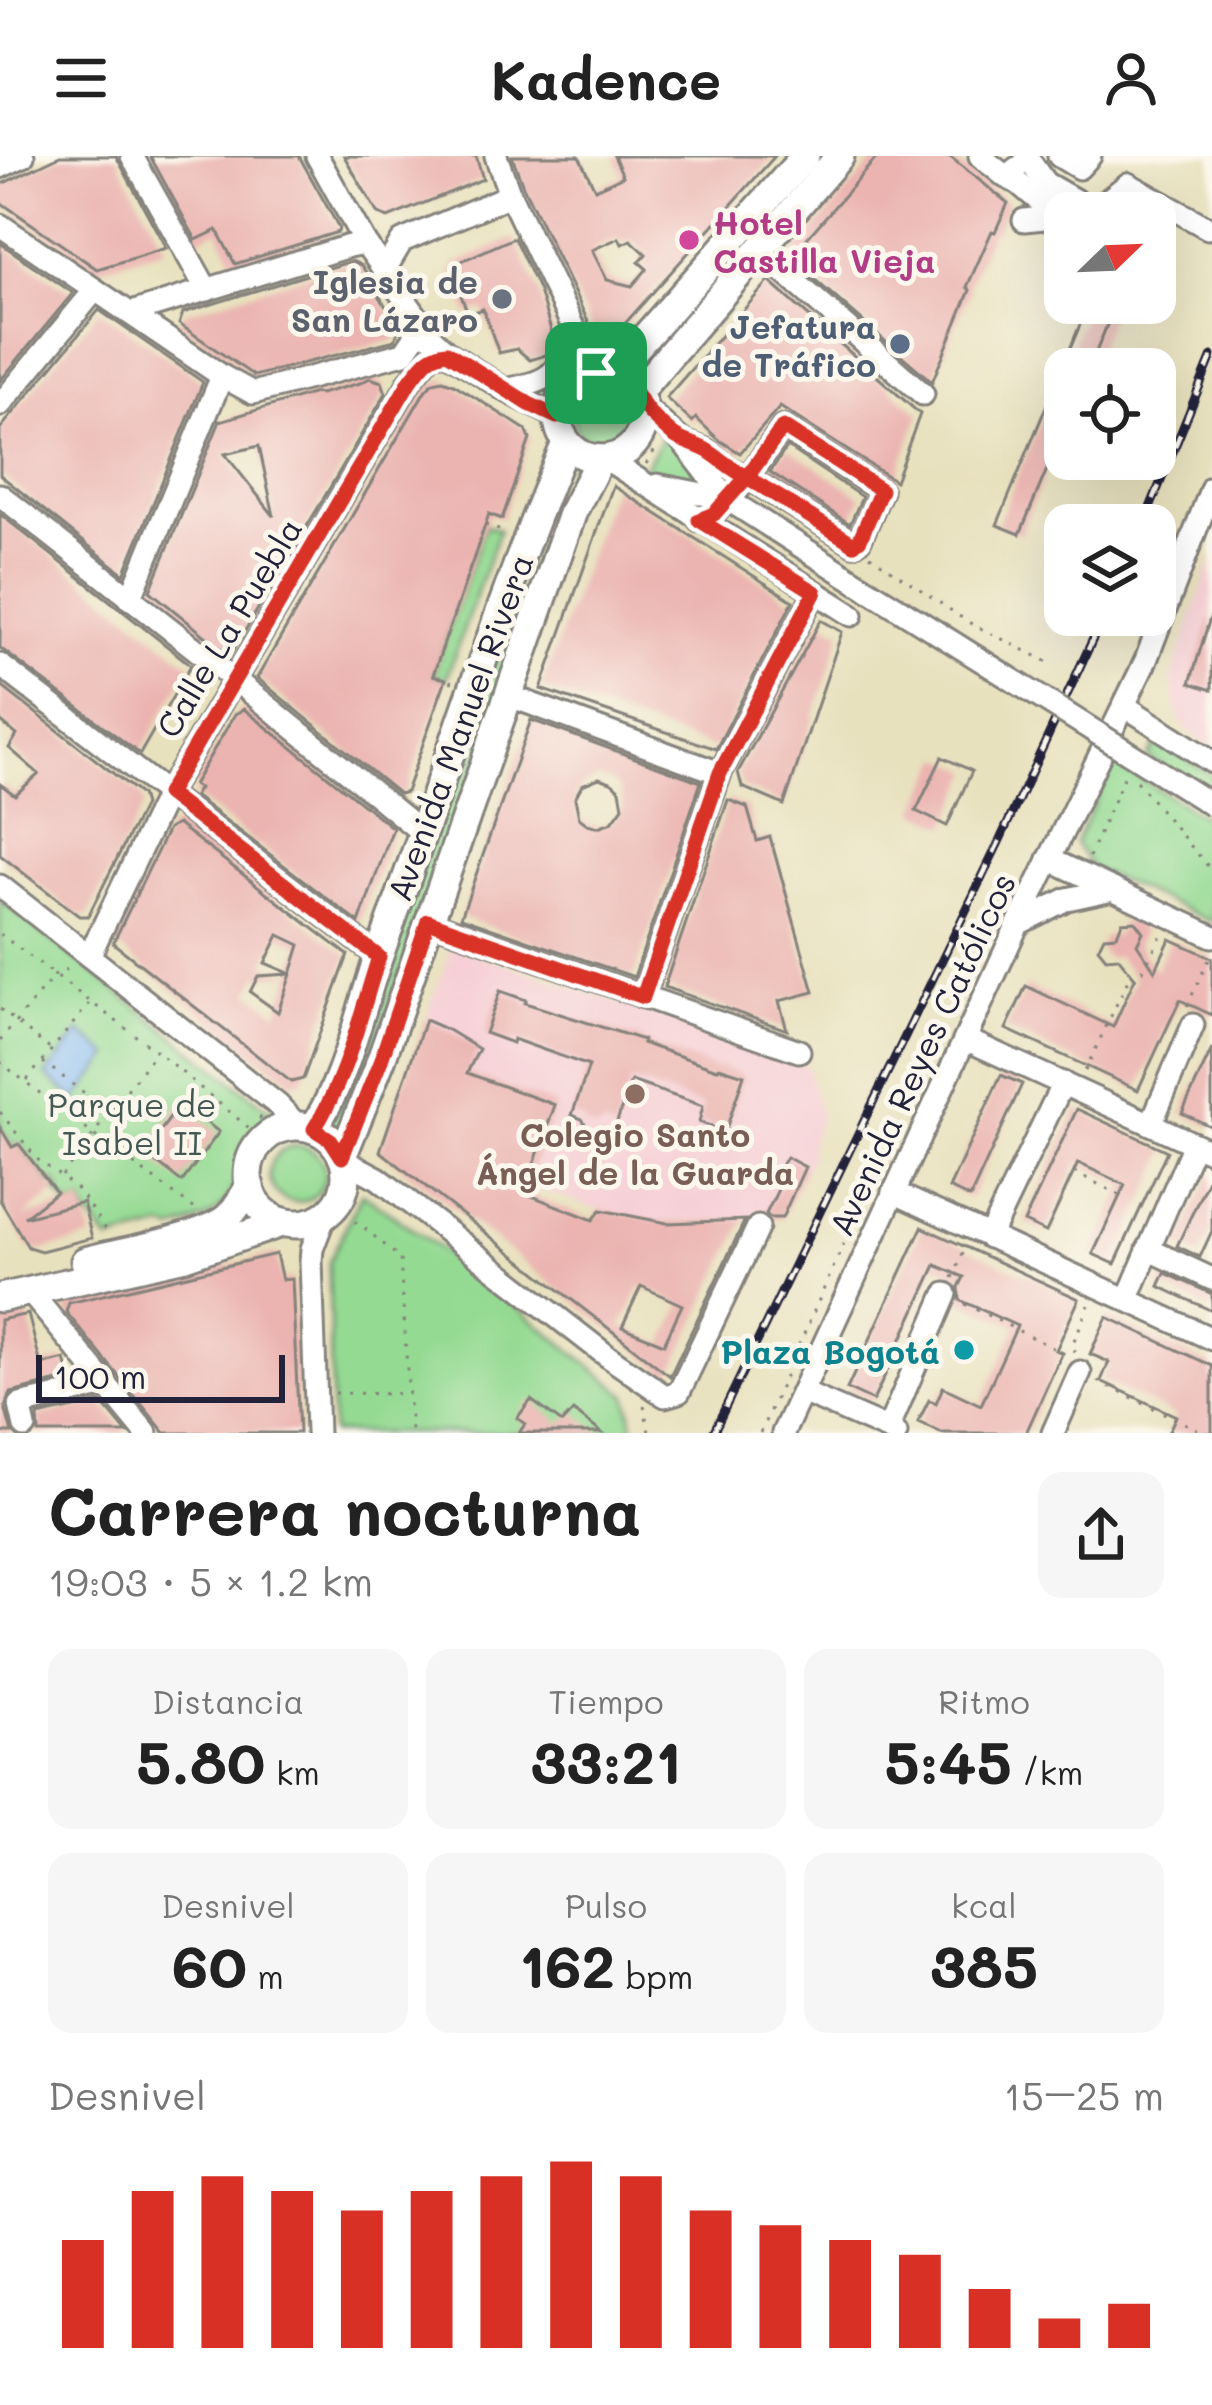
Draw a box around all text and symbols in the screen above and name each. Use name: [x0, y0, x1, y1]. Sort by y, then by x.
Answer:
text: Kadence: [491, 43, 721, 114]
icon: menu: [48, 45, 114, 111]
icon: person: [1098, 45, 1164, 111]
north arrow: [1044, 192, 1176, 324]
map controls: [1044, 192, 1176, 636]
place label: Hotel Castilla Vieja: [713, 200, 935, 281]
marker: Hotel Castilla Vieja: [676, 227, 702, 253]
place label: Iglesia de San Lázaro: [291, 259, 478, 340]
marker: Iglesia de San Lázaro: [489, 286, 515, 312]
place label: Jefatura de Tráfico: [702, 304, 876, 385]
pin: [545, 322, 647, 424]
marker: Jefatura de Tráfico: [887, 331, 913, 357]
icon: arrive: [563, 340, 629, 406]
button: locate: [1044, 348, 1176, 480]
button: layers: [1044, 504, 1176, 636]
street label: Calle La Puebla: [146, 509, 310, 745]
street label: Avenida Manuel Rivera: [376, 547, 542, 907]
street label: Avenida Reyes Católicos: [818, 866, 1025, 1243]
marker: Colegio Santo Ángel de la Guarda: [622, 1081, 648, 1107]
park label: Parque de Isabel II: [48, 1082, 216, 1163]
place label: Colegio Santo Ángel de la Guarda: [476, 1112, 794, 1193]
place label: Plaza Bogotá: [721, 1329, 940, 1372]
marker: Plaza Bogotá: [951, 1337, 977, 1363]
scale bar: [36, 1349, 285, 1402]
text: 100 m: [54, 1354, 146, 1397]
text: Carrera nocturna: [48, 1467, 642, 1553]
button: share: [1038, 1472, 1164, 1598]
text: 19:03 · 5 × 1.2 km: [48, 1555, 373, 1606]
text: Distancia: [152, 1679, 304, 1722]
text: Tiempo: [548, 1679, 664, 1722]
text: Ritmo: [938, 1679, 1030, 1722]
text: 5.80: [136, 1722, 265, 1800]
text: 33:21: [530, 1722, 682, 1800]
text: 5:45: [885, 1722, 1012, 1800]
text: km: [265, 1750, 320, 1793]
text: /km: [1012, 1750, 1083, 1793]
text: Desnivel: [161, 1883, 295, 1926]
text: Pulso: [565, 1883, 647, 1926]
text: kcal: [951, 1883, 1017, 1926]
text: 60: [172, 1926, 247, 2004]
text: 162: [519, 1926, 615, 2004]
text: 385: [930, 1926, 1038, 2004]
text: m: [247, 1954, 284, 1997]
text: bpm: [615, 1954, 693, 1997]
text: Desnivel: [48, 2069, 206, 2120]
text: 15–25 m: [1004, 2069, 1164, 2120]

